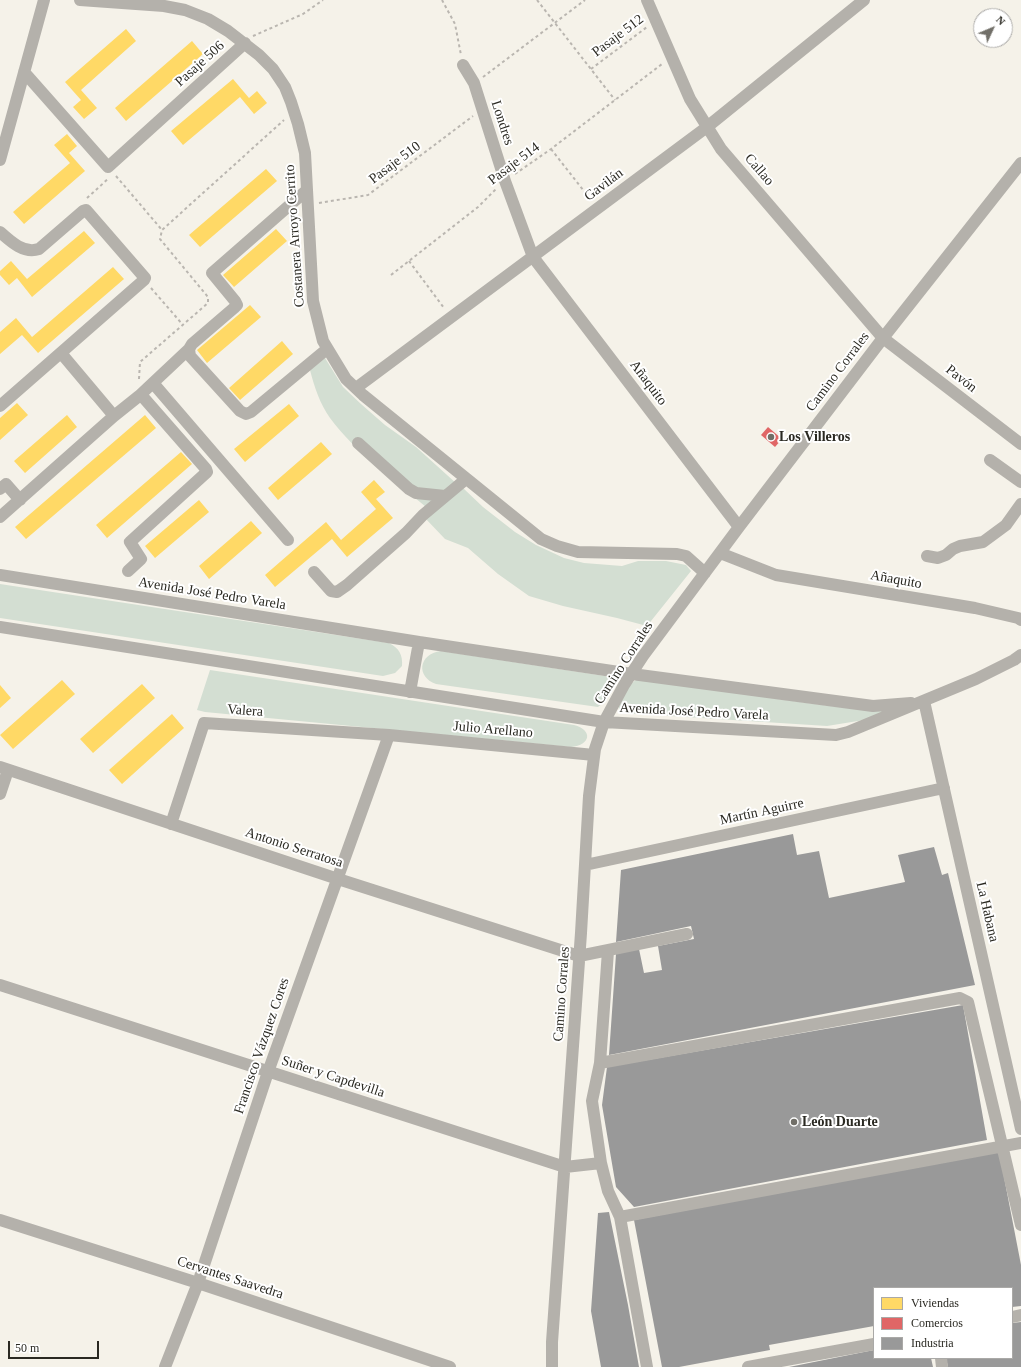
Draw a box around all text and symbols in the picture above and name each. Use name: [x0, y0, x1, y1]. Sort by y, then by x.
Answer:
north arrow: [973, 8, 1013, 48]
street label: Pasaje 512: [589, 11, 647, 61]
text: N: [994, 13, 1008, 27]
street label: Pasaje 506: [172, 38, 228, 90]
street label: Londres: [487, 99, 517, 147]
street label: Pasaje 510: [366, 138, 424, 188]
street label: Pasaje 514: [485, 139, 543, 189]
street label: Callao: [741, 151, 777, 189]
street label: Costanera Arroyo Cerrito: [282, 164, 308, 308]
street label: Gavilán: [581, 165, 627, 205]
street label: Camino Corrales: [803, 329, 873, 415]
street label: Añaquito: [626, 357, 670, 409]
street label: Pavón: [942, 362, 980, 396]
place label: Los Villeros: [779, 429, 850, 445]
marker: Los Villeros: [766, 432, 776, 442]
street label: Añaquito: [869, 567, 923, 593]
street label: Avenida José Pedro Varela: [137, 574, 287, 614]
street label: Camino Corrales: [591, 618, 657, 708]
street label: Avenida José Pedro Varela: [619, 700, 769, 724]
street label: Valera: [227, 701, 263, 721]
street label: Julio Arellano: [453, 718, 533, 742]
street label: Martín Aguirre: [719, 795, 805, 829]
street label: Antonio Serratosa: [243, 824, 345, 872]
street label: La Habana: [972, 880, 1002, 944]
street label: Camino Corrales: [550, 946, 574, 1042]
street label: Francisco Vázquez Cores: [231, 976, 293, 1116]
street label: Suñer y Capdevilla: [279, 1052, 387, 1102]
place label: León Duarte: [802, 1114, 878, 1130]
marker: León Duarte: [789, 1117, 799, 1127]
street label: Cervantes Saavedra: [175, 1253, 285, 1303]
legend: [873, 1287, 1013, 1359]
text: Viviendas: [911, 1296, 959, 1310]
text: Comercios: [911, 1316, 963, 1330]
scale bar: [10, 1333, 101, 1359]
text: Industria: [911, 1336, 954, 1350]
text: 50 m: [15, 1341, 39, 1355]

